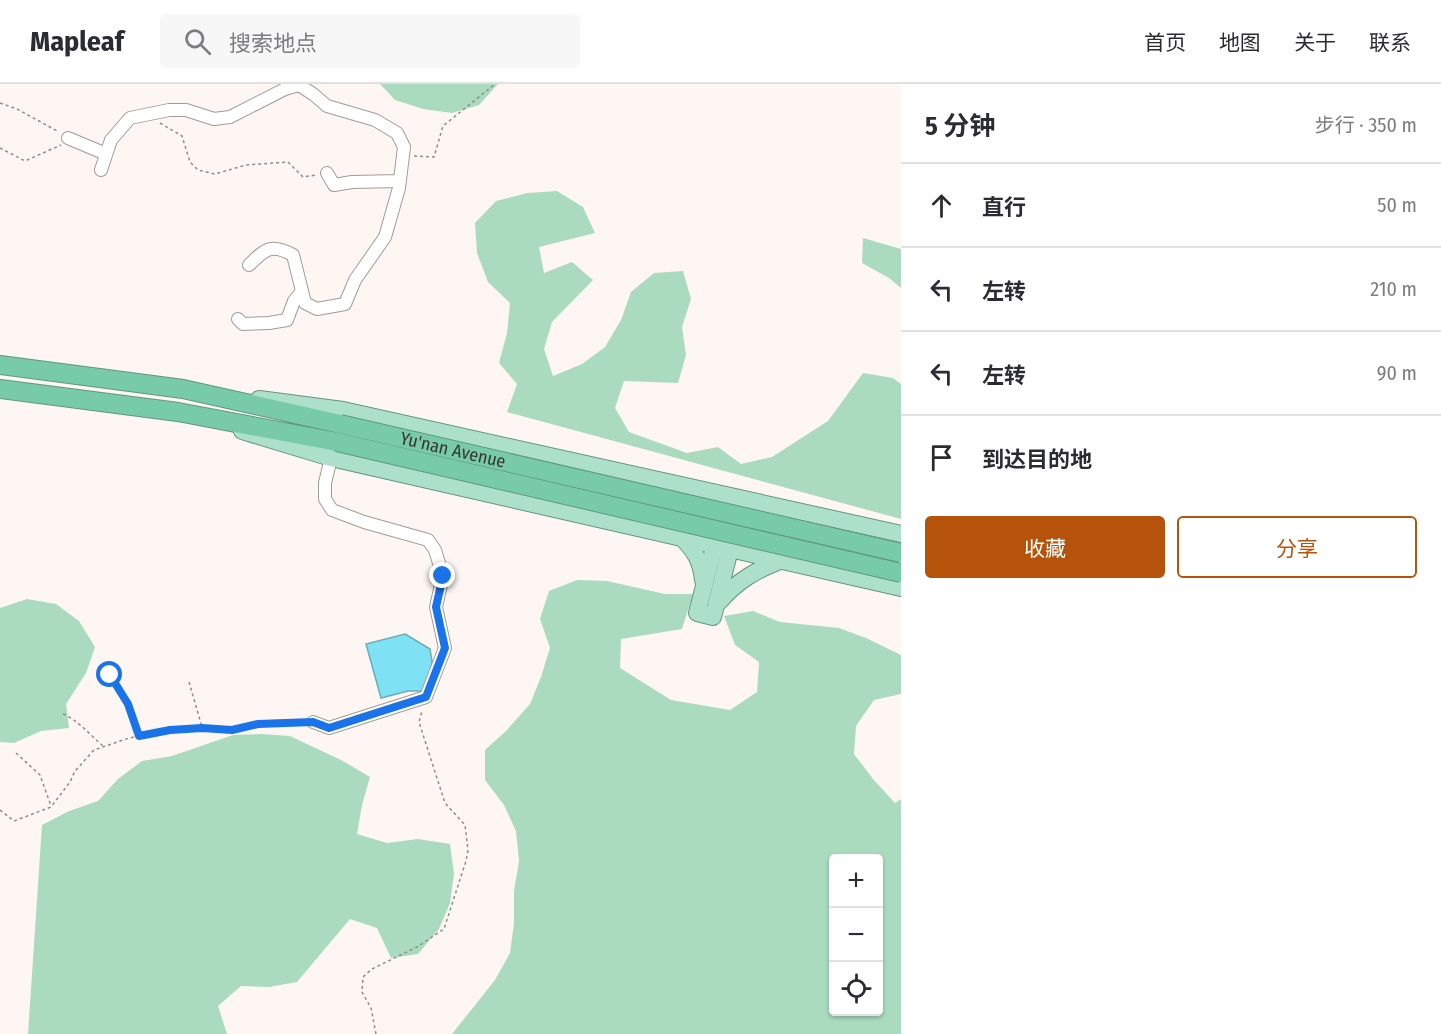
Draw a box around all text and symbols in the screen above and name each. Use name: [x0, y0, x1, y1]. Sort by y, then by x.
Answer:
search box: [160, 14, 580, 68]
text: Mapleaf: [30, 25, 124, 58]
icon: search: [181, 25, 214, 58]
text: 搜索地点: [229, 30, 317, 57]
text: 首页: [1144, 30, 1186, 56]
text: 地图: [1219, 30, 1261, 56]
text: 关于: [1294, 30, 1336, 56]
text: 联系: [1369, 30, 1411, 56]
text: 5 分钟: [925, 111, 995, 142]
text: 步行 · 350 m: [1315, 113, 1417, 137]
icon: ahead: [925, 189, 958, 222]
text: 50 m: [1377, 193, 1417, 217]
text: 直行: [982, 194, 1026, 221]
icon: left: [925, 273, 958, 306]
text: 210 m: [1370, 277, 1417, 301]
text: 左转: [982, 278, 1026, 305]
icon: left: [925, 357, 958, 390]
text: 90 m: [1377, 361, 1417, 385]
text: 左转: [982, 362, 1026, 389]
street label: Yu'nan Avenue: [398, 427, 508, 473]
icon: arrive: [925, 441, 958, 474]
text: 到达目的地: [982, 446, 1092, 473]
button: 收藏: [925, 516, 1165, 578]
button: 分享: [1177, 516, 1417, 578]
route end: [429, 562, 455, 588]
route start: [96, 661, 122, 687]
map controls: [829, 854, 883, 1016]
button: +: [829, 854, 883, 908]
button: −: [829, 908, 883, 962]
button: locate: [829, 962, 883, 1016]

